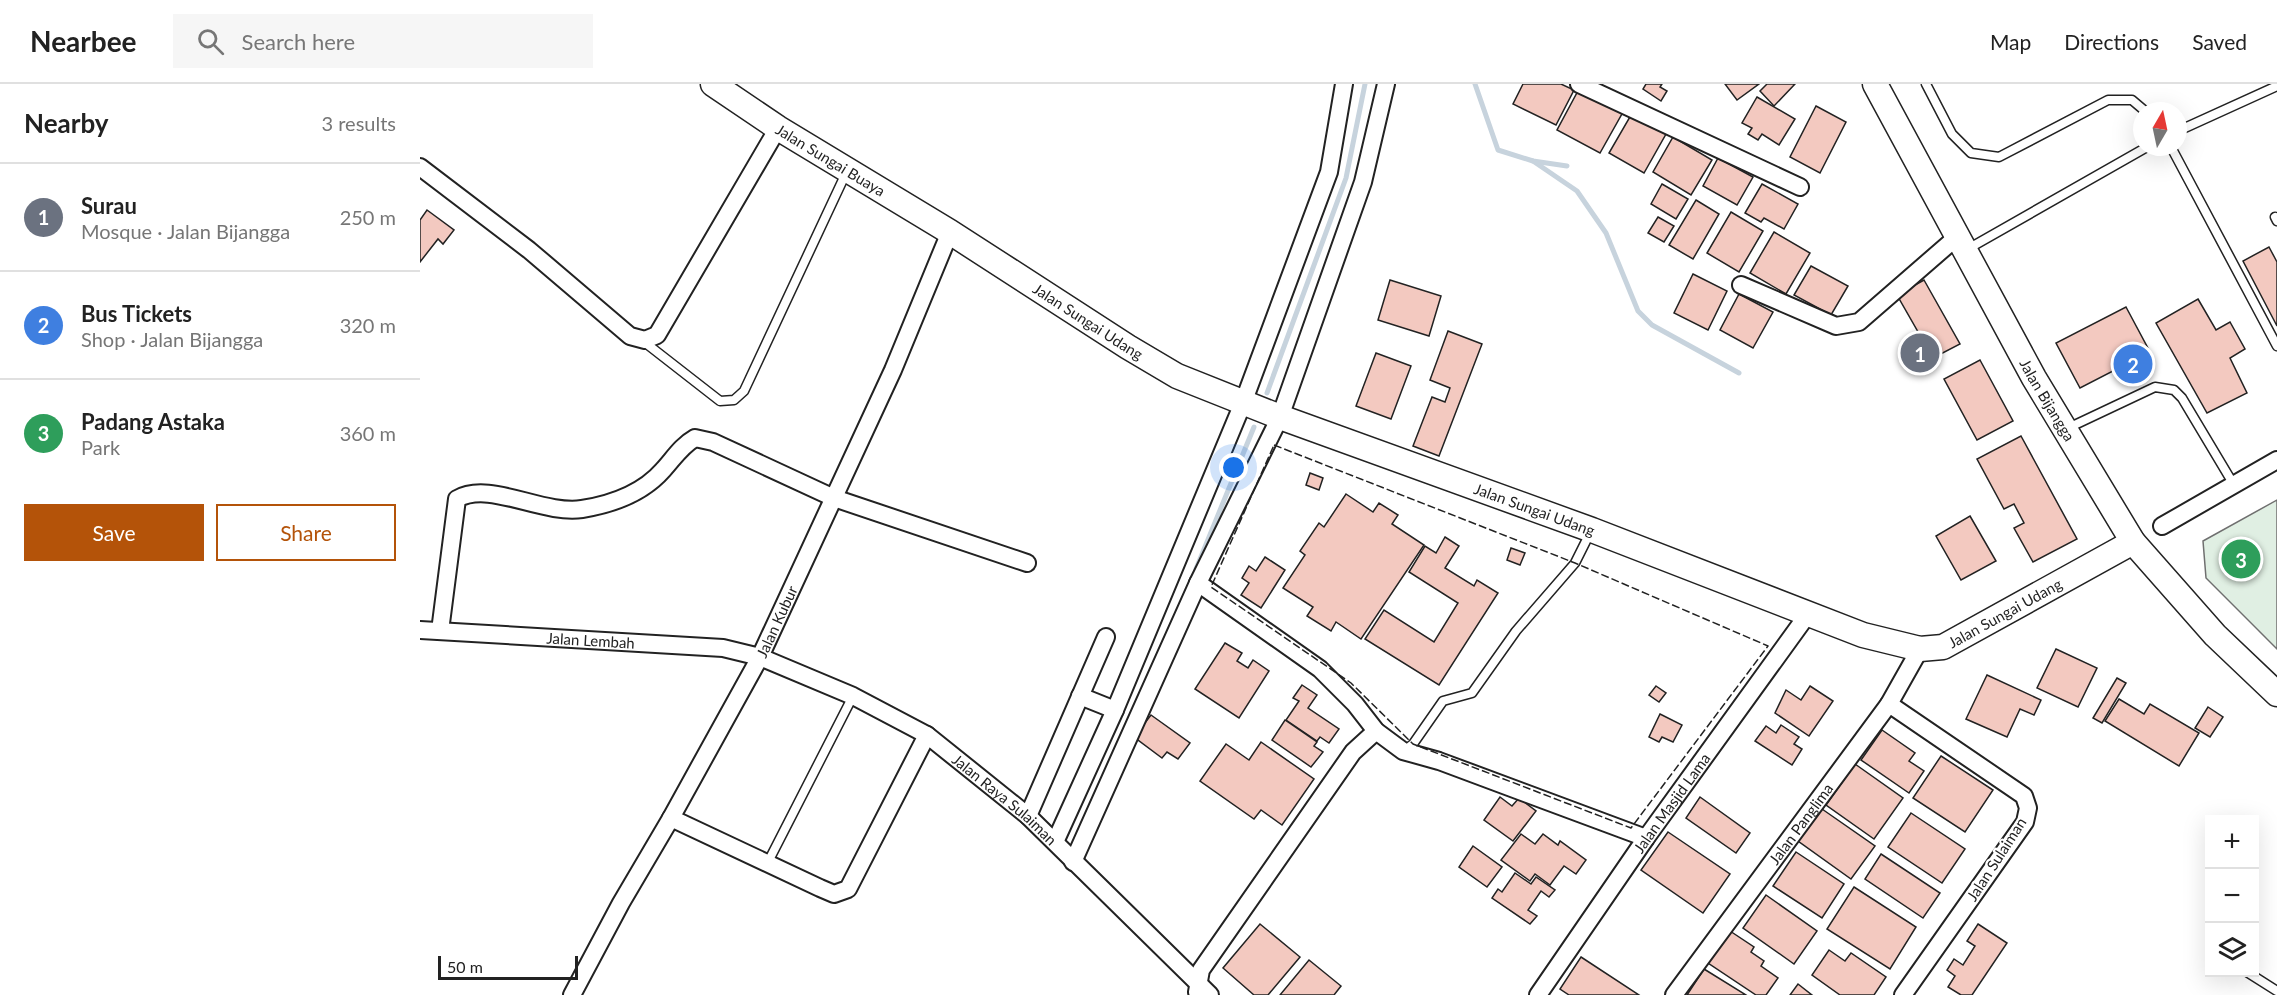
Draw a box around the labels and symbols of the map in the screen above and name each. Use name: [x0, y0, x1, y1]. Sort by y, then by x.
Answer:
north arrow: [2133, 102, 2187, 156]
street label: Jalan Sungai Buaya: [773, 120, 889, 200]
street label: Jalan Sungai Udang: [1030, 279, 1147, 363]
pin: 1: [1900, 330, 1940, 376]
pin: 2: [2114, 342, 2152, 386]
street label: Jalan Bijangga: [2016, 356, 2079, 444]
your location: [1219, 453, 1248, 482]
street label: Jalan Sungai Udang: [1472, 479, 1598, 539]
pin: 3: [2222, 536, 2260, 582]
street label: Jalan Sungai Udang: [1945, 574, 2065, 651]
street label: Jalan Kubur: [752, 582, 801, 660]
street label: Jalan Lembah: [546, 629, 635, 652]
street label: Jalan Masjid Lama: [1630, 749, 1714, 856]
street label: Jalan Raya Sulaiman: [949, 750, 1061, 848]
street label: Jalan Panglima: [1765, 780, 1836, 868]
street label: Jalan Sulaiman: [1962, 814, 2030, 904]
scale bar: [438, 953, 578, 980]

